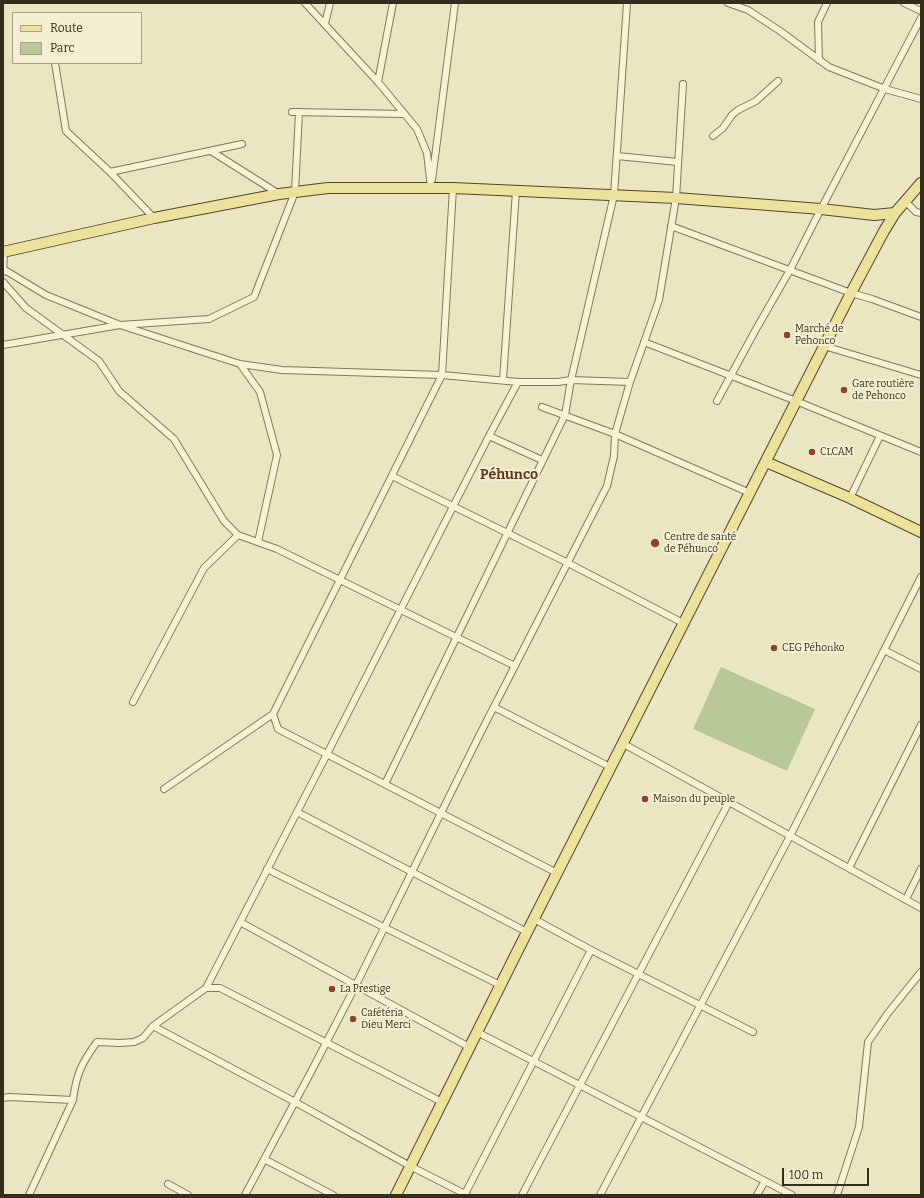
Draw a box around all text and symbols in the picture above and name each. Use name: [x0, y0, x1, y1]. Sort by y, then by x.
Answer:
legend: [12, 12, 142, 64]
text: Route: [50, 21, 83, 35]
text: Parc: [50, 41, 75, 55]
place label: Marché de Pehonco: [795, 323, 843, 346]
marker: Marché de Pehonco: [782, 330, 792, 340]
place label: Gare routière de Pehonco: [852, 378, 914, 402]
marker: Gare routière de Pehonco: [839, 385, 849, 395]
place label: CLCAM: [820, 446, 853, 458]
marker: CLCAM: [807, 447, 817, 457]
district label: Péhunco: [480, 467, 538, 483]
place label: Centre de santé de Péhunco: [664, 531, 736, 554]
marker: Centre de santé de Péhunco: [649, 537, 661, 549]
place label: CEG Péhonko: [782, 642, 844, 654]
marker: CEG Péhonko: [769, 643, 779, 653]
place label: Maison du peuple: [653, 793, 735, 805]
marker: Maison du peuple: [640, 794, 650, 804]
place label: La Prestige: [340, 983, 391, 995]
marker: La Prestige: [327, 984, 337, 994]
place label: Cafétéria Dieu Merci: [361, 1007, 411, 1030]
marker: Cafétéria Dieu Merci: [348, 1014, 358, 1024]
scale bar: [784, 1160, 871, 1186]
text: 100 m: [789, 1168, 823, 1182]

